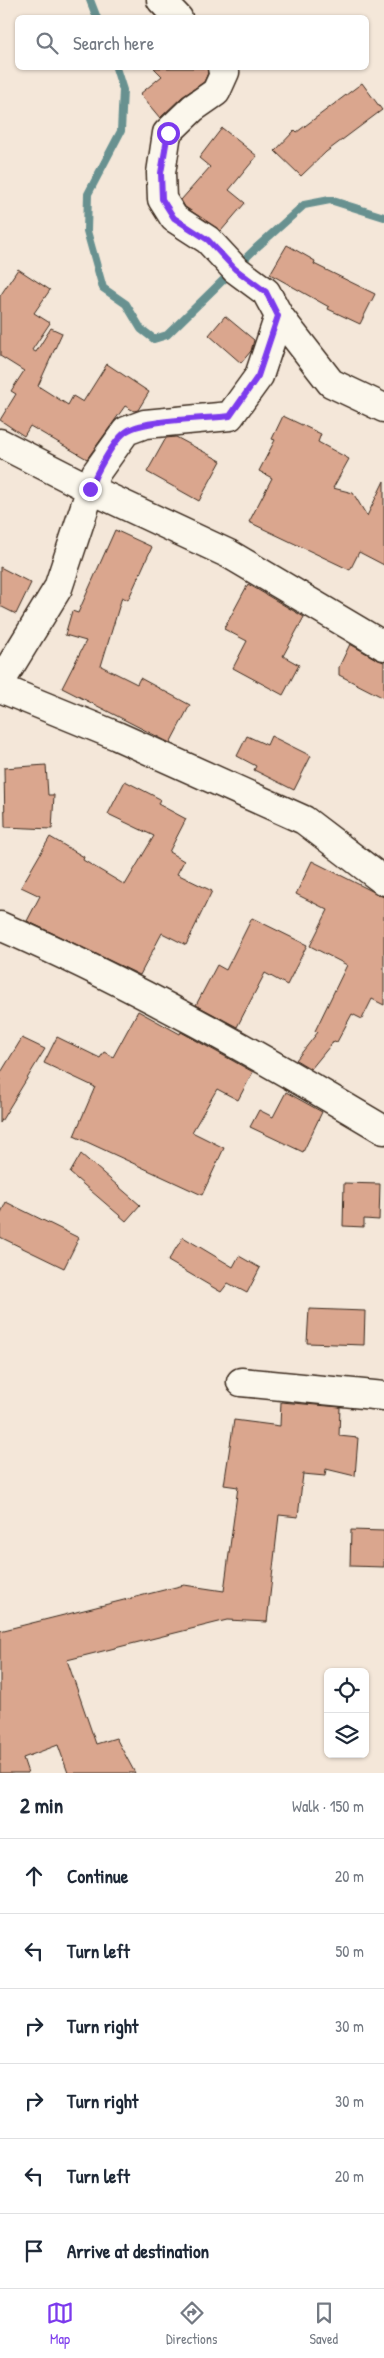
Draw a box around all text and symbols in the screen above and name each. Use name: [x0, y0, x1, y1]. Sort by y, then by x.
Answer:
search box: [15, 15, 369, 70]
icon: search: [33, 29, 61, 57]
text: Search here: [73, 30, 154, 56]
route start: [157, 122, 180, 145]
route end: [79, 478, 102, 501]
map controls: [324, 1668, 369, 1758]
button: locate: [324, 1668, 369, 1713]
button: layers: [324, 1713, 369, 1758]
text: 2 min: [20, 1791, 63, 1820]
text: Walk · 150 m: [292, 1795, 364, 1817]
icon: ahead: [20, 1862, 48, 1890]
text: Continue: [67, 1863, 128, 1889]
text: 20 m: [335, 1865, 364, 1887]
icon: left: [20, 1937, 48, 1965]
text: Turn left: [67, 1938, 130, 1964]
text: 50 m: [336, 1940, 364, 1962]
icon: right: [20, 2012, 48, 2040]
text: Turn right: [67, 2013, 138, 2039]
text: 30 m: [335, 2015, 364, 2037]
icon: right: [20, 2087, 48, 2115]
text: Turn right: [67, 2088, 138, 2114]
text: 30 m: [335, 2090, 364, 2112]
icon: left: [20, 2162, 48, 2190]
text: Turn left: [67, 2163, 130, 2189]
text: 20 m: [335, 2165, 364, 2187]
icon: arrive: [20, 2237, 48, 2265]
text: Arrive at destination: [67, 2238, 209, 2264]
tab: Map: [46, 2299, 74, 2348]
tab: Directions: [166, 2299, 217, 2348]
tab: Saved: [309, 2299, 338, 2348]

